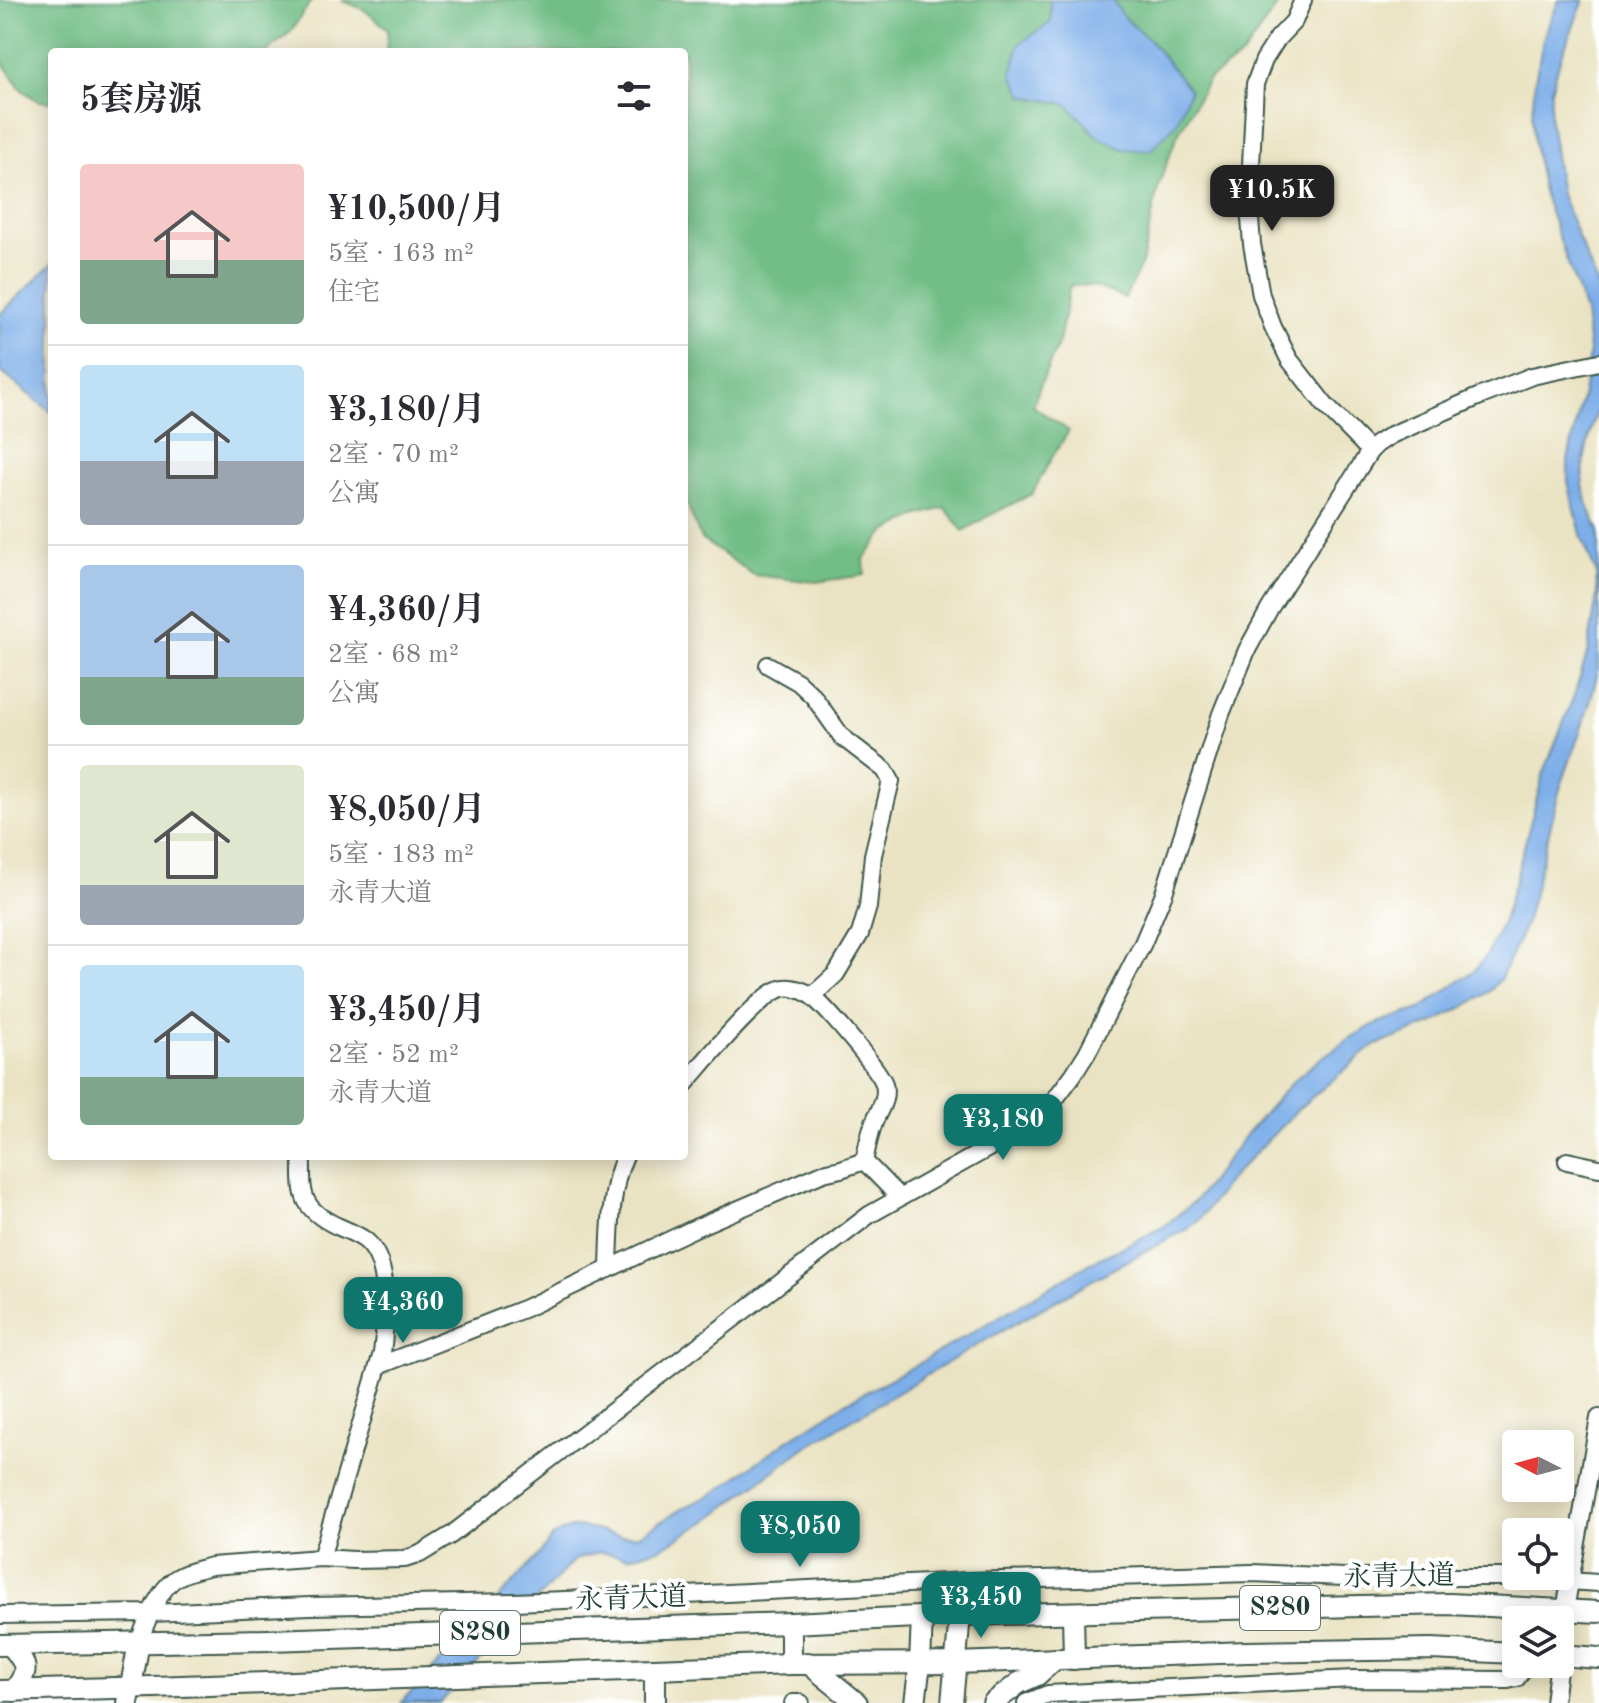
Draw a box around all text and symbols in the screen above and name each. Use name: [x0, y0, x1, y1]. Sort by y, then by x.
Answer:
icon: filters: [612, 74, 656, 118]
text: 5套房源: [80, 84, 202, 118]
pin: ¥10.5K: [1207, 165, 1337, 233]
text: ¥10.5K: [1228, 178, 1316, 204]
text: ¥10,500/月: [328, 193, 505, 227]
icon: home: [144, 196, 240, 292]
text: 5室 · 163 m²: [328, 241, 474, 267]
text: 住宅: [328, 280, 380, 306]
text: ¥3,180/月: [328, 394, 485, 428]
icon: home: [144, 397, 240, 493]
text: 2室 · 70 m²: [328, 442, 459, 468]
text: 公寓: [328, 481, 380, 507]
text: ¥4,360/月: [328, 594, 485, 628]
icon: home: [144, 597, 240, 693]
text: 2室 · 68 m²: [328, 642, 459, 668]
text: 公寓: [328, 681, 380, 707]
text: ¥8,050/月: [328, 794, 485, 828]
icon: home: [144, 797, 240, 893]
text: 5室 · 183 m²: [328, 842, 474, 868]
text: 永青大道: [328, 881, 432, 907]
text: ¥3,450/月: [328, 994, 485, 1028]
icon: home: [144, 997, 240, 1093]
text: 2室 · 52 m²: [328, 1042, 459, 1068]
text: 永青大道: [328, 1081, 432, 1107]
pin: ¥3,180: [938, 1094, 1068, 1162]
text: ¥3,180: [962, 1107, 1044, 1133]
pin: ¥4,360: [338, 1277, 468, 1345]
text: ¥4,360: [362, 1290, 444, 1316]
north arrow: [1502, 1430, 1574, 1502]
map controls: [1502, 1430, 1574, 1678]
pin: ¥8,050: [735, 1501, 865, 1569]
text: ¥8,050: [759, 1514, 841, 1540]
button: locate: [1502, 1518, 1574, 1590]
street label: 永青大道: [1343, 1560, 1455, 1593]
pin: ¥3,450: [916, 1572, 1046, 1640]
street label: 永青大道: [574, 1581, 687, 1616]
text: ¥3,450: [940, 1585, 1022, 1611]
road number: S280: [1240, 1586, 1320, 1630]
button: layers: [1502, 1606, 1574, 1678]
road number: S280: [440, 1611, 520, 1655]

